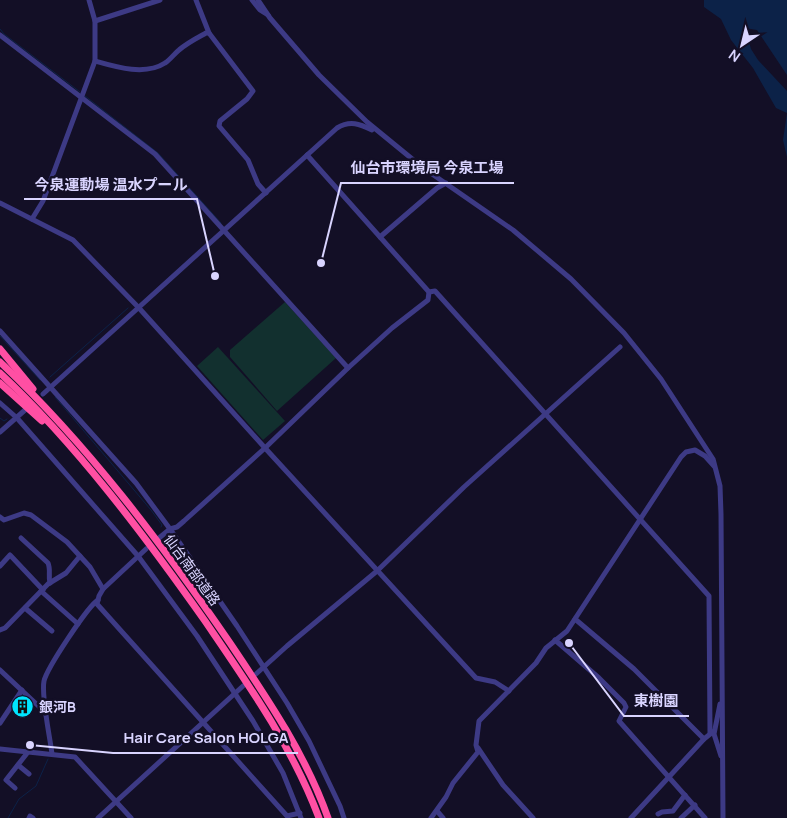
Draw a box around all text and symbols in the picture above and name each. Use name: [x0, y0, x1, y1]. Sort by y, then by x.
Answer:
north arrow: [717, 20, 767, 70]
text: N: [725, 45, 744, 67]
callout: 仙台市環境局 今泉工場: [341, 153, 514, 183]
text: 仙台市環境局 今泉工場: [350, 157, 504, 178]
callout: 今泉運動場 温水プール: [24, 169, 197, 199]
text: 今泉運動場 温水プール: [34, 174, 188, 195]
street label: 仙台南部道路: [160, 530, 225, 609]
callout: 東樹園: [624, 686, 689, 716]
text: 東樹園: [633, 690, 679, 711]
building icon: 銀河B: [11, 695, 35, 719]
place label: 銀河B: [39, 697, 76, 716]
callout: Hair Care Salon HOLGA: [113, 723, 298, 753]
text: Hair Care Salon HOLGA: [123, 727, 289, 748]

